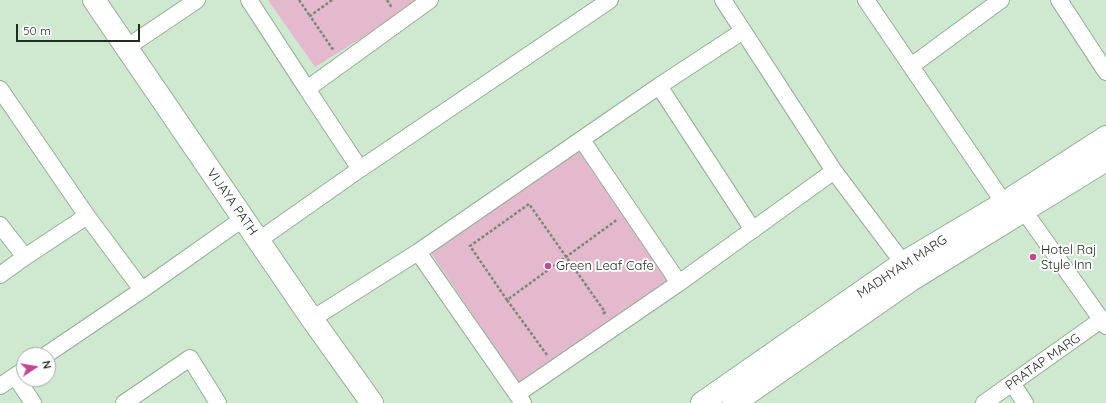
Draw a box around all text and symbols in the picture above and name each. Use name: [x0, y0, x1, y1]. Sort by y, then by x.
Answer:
scale bar: [18, 16, 142, 42]
text: 50 m: [23, 23, 51, 38]
street label: VIJAYA PATH: [203, 166, 261, 238]
street label: MADHYAM MARG: [854, 232, 950, 302]
place label: Hotel Raj Style Inn: [1041, 242, 1097, 273]
marker: Hotel Raj Style Inn: [1028, 252, 1038, 262]
place label: Green Leaf Cafe: [556, 258, 654, 274]
marker: Green Leaf Cafe: [543, 261, 553, 271]
street label: PRATAP MARG: [1003, 330, 1083, 394]
north arrow: [16, 347, 56, 387]
text: N: [39, 359, 54, 370]

